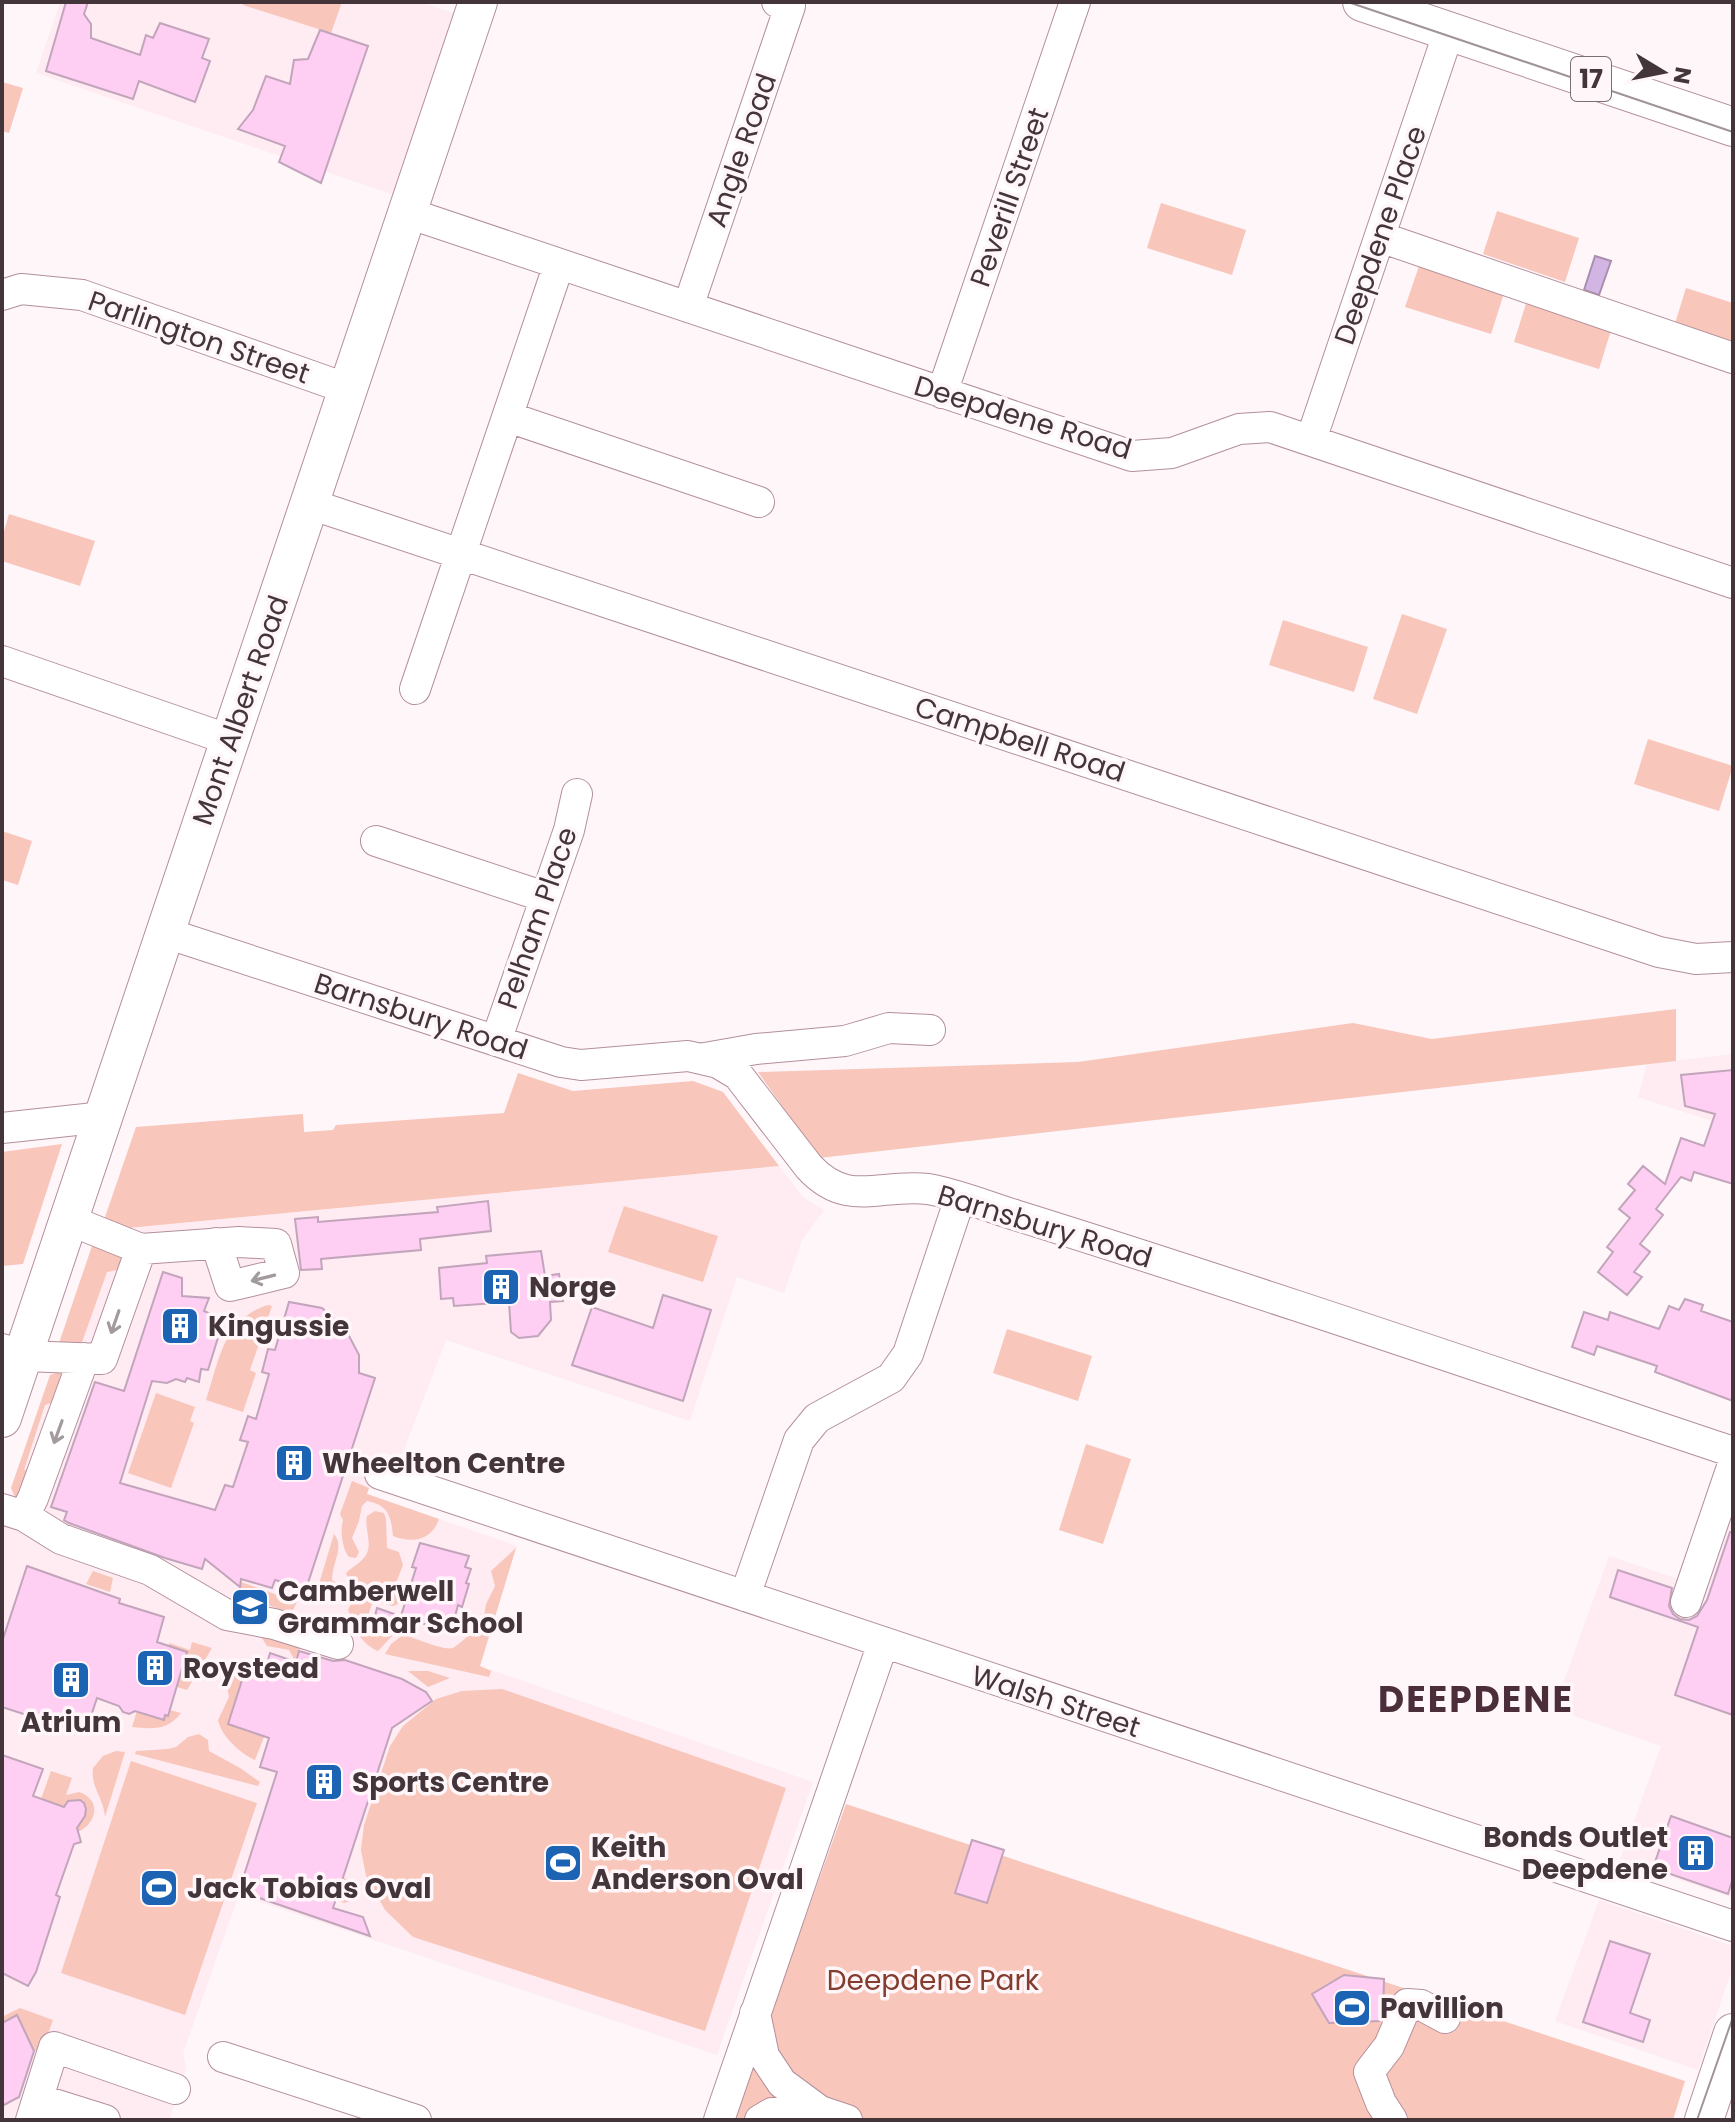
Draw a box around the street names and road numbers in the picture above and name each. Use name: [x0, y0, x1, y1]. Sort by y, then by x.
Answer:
road number: 17: [1571, 57, 1611, 101]
street label: Angle Road: [697, 68, 786, 232]
street label: Peverill Street: [961, 102, 1058, 292]
street label: Deepdene Place: [1325, 121, 1436, 350]
street label: Parlington Street: [83, 281, 315, 394]
street label: Deepdene Road: [909, 366, 1136, 469]
street label: Mont Albert Road: [183, 590, 298, 830]
street label: Campbell Road: [910, 687, 1130, 792]
street label: Pelham Place: [488, 822, 587, 1014]
street label: Barnsbury Road: [309, 964, 533, 1069]
street label: Barnsbury Road: [933, 1175, 1157, 1278]
street label: Walsh Street: [967, 1656, 1145, 1747]

